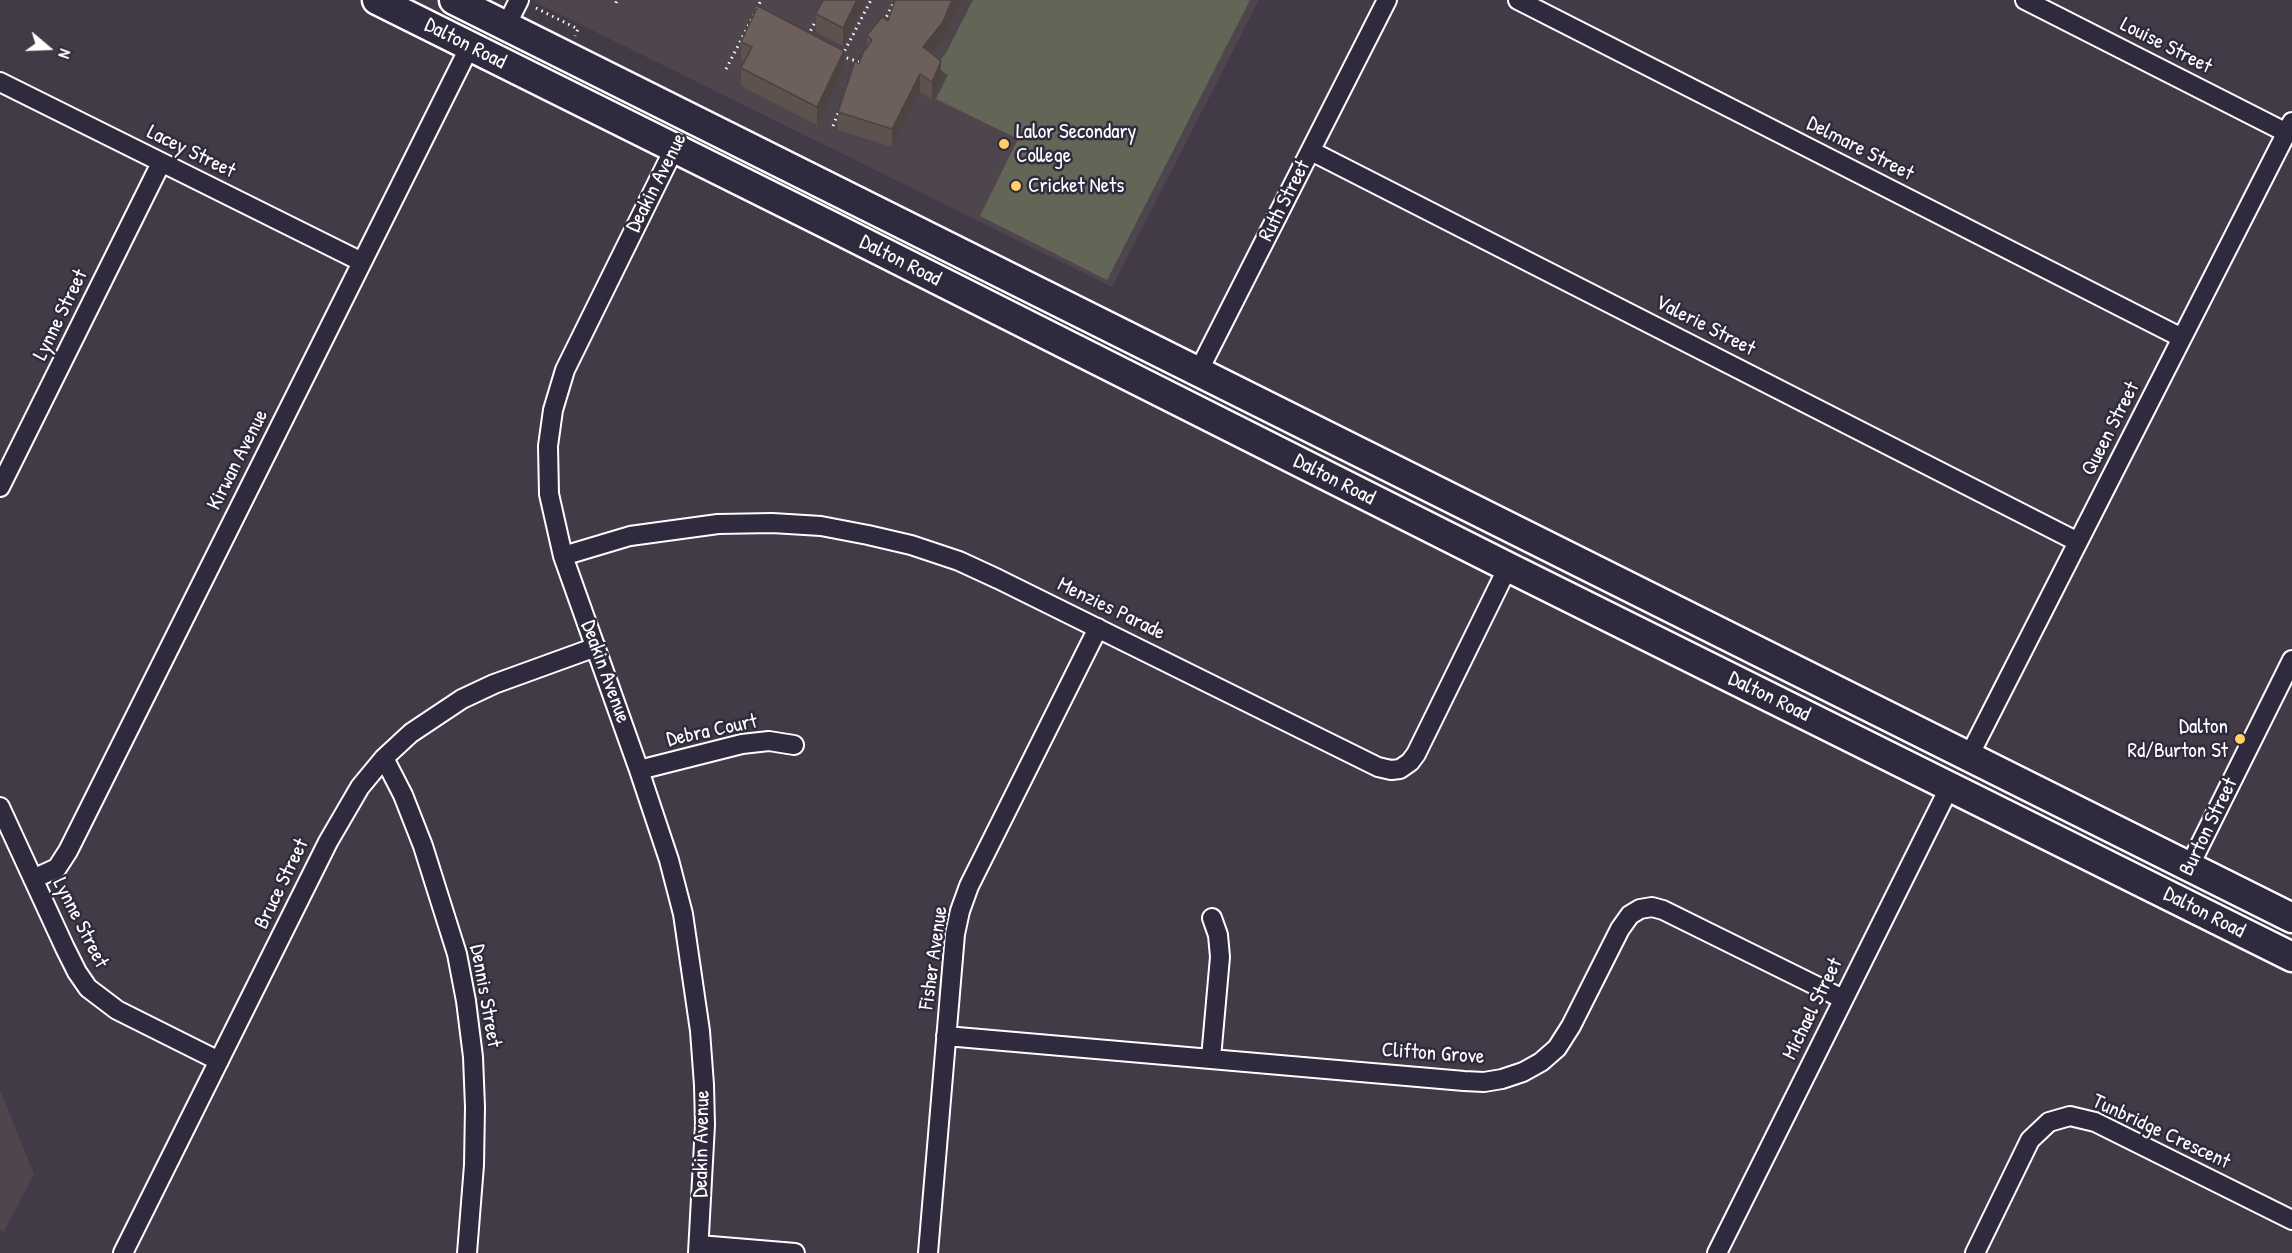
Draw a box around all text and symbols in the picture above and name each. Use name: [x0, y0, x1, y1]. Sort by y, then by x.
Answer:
street label: Louise Street: [2116, 12, 2216, 80]
street label: Dalton Road: [420, 13, 510, 75]
north arrow: [18, 18, 78, 78]
text: N: [53, 46, 77, 61]
street label: Delmare Street: [1802, 111, 1918, 187]
place label: Lalor Secondary College: [1016, 119, 1136, 169]
street label: Lacey Street: [143, 120, 239, 184]
street label: Deakin Avenue: [621, 129, 693, 237]
marker: Lalor Secondary College: [997, 137, 1011, 151]
street label: Ruth Street: [1254, 156, 1316, 246]
place label: Cricket Nets: [1028, 173, 1124, 199]
marker: Cricket Nets: [1009, 179, 1023, 193]
street label: Dalton Road: [855, 230, 945, 292]
street label: Lynne Street: [28, 266, 94, 364]
street label: Valerie Street: [1651, 290, 1759, 362]
street label: Queen Street: [2077, 378, 2145, 480]
street label: Kirwan Avenue: [202, 406, 274, 514]
street label: Dalton Road: [1289, 449, 1379, 511]
street label: Menzies Parade: [1053, 572, 1169, 646]
street label: Deakin Avenue: [575, 617, 635, 727]
street label: Dalton Road: [1724, 666, 1814, 728]
street label: Debra Court: [664, 709, 760, 753]
place label: Dalton Rd/Burton St: [2127, 714, 2228, 764]
marker: Dalton Rd/Burton St: [2233, 732, 2247, 746]
street label: Burton Street: [2174, 774, 2244, 880]
street label: Bruce Street: [249, 835, 315, 933]
street label: Lynne Street: [47, 874, 113, 972]
street label: Dalton Road: [2159, 882, 2249, 944]
street label: Fisher Avenue: [914, 905, 954, 1011]
street label: Dennis Street: [464, 943, 506, 1049]
street label: Michael Street: [1778, 954, 1848, 1064]
street label: Clifton Grove: [1381, 1038, 1485, 1070]
street label: Tunbridge Crescent: [2088, 1089, 2234, 1175]
street label: Deakin Avenue: [688, 1090, 716, 1198]

